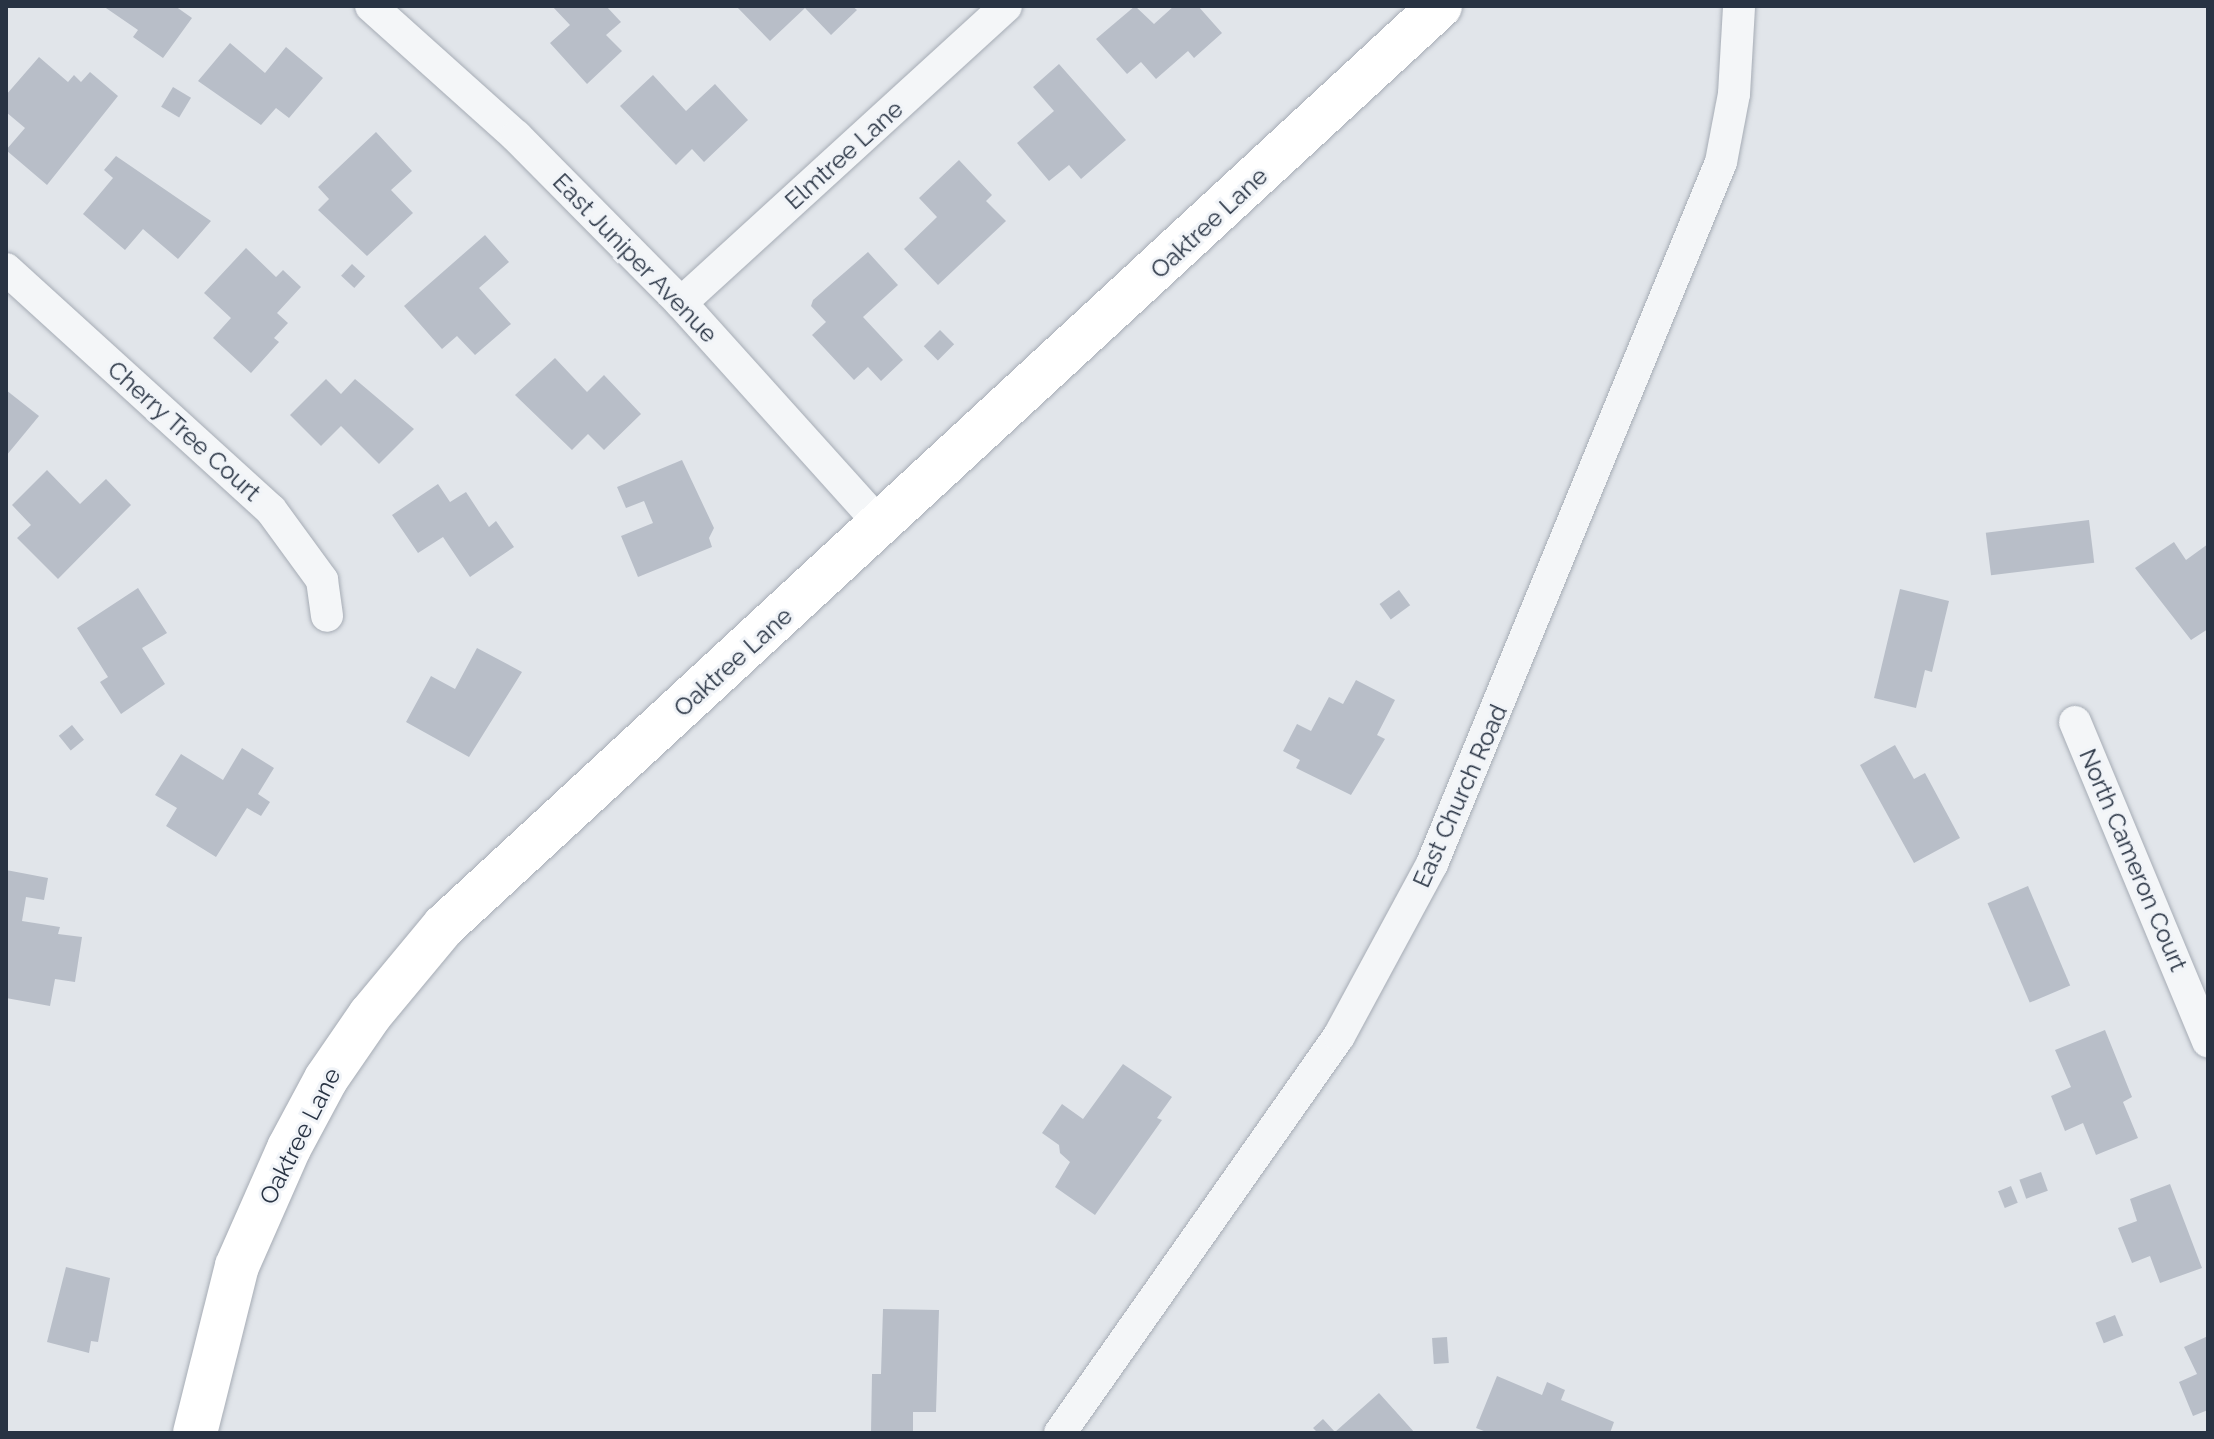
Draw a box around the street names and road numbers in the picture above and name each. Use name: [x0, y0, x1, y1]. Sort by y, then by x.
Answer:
street label: Elmtree Lane: [779, 95, 909, 215]
street label: Oaktree Lane: [1145, 162, 1273, 284]
street label: East Juniper Avenue: [546, 167, 724, 349]
street label: Cherry Tree Court: [101, 354, 267, 508]
street label: Oaktree Lane: [668, 601, 798, 723]
street label: East Church Road: [1407, 700, 1513, 892]
street label: North Cameron Court: [2073, 744, 2193, 976]
street label: Oaktree Lane: [253, 1063, 347, 1209]

